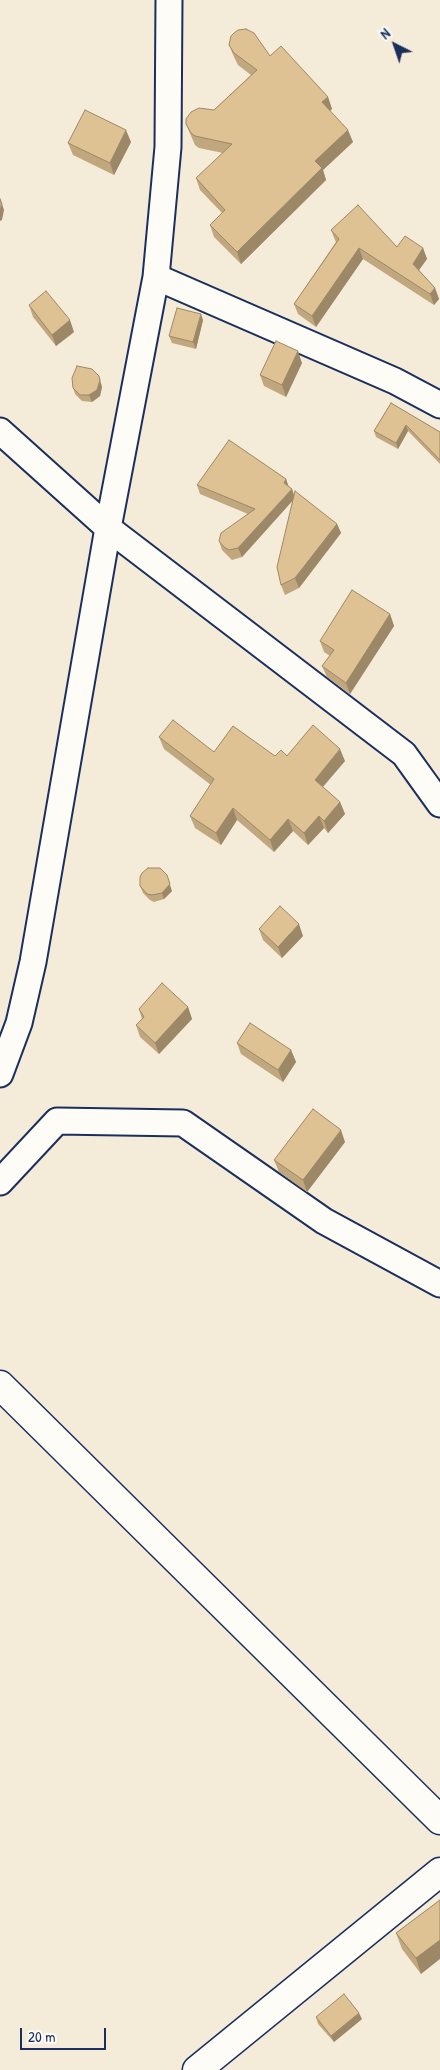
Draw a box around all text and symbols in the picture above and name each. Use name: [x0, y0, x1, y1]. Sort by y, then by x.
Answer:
north arrow: [370, 20, 420, 70]
text: N: [376, 24, 394, 43]
scale bar: [22, 2018, 109, 2050]
text: 20 m: [28, 2026, 55, 2047]

